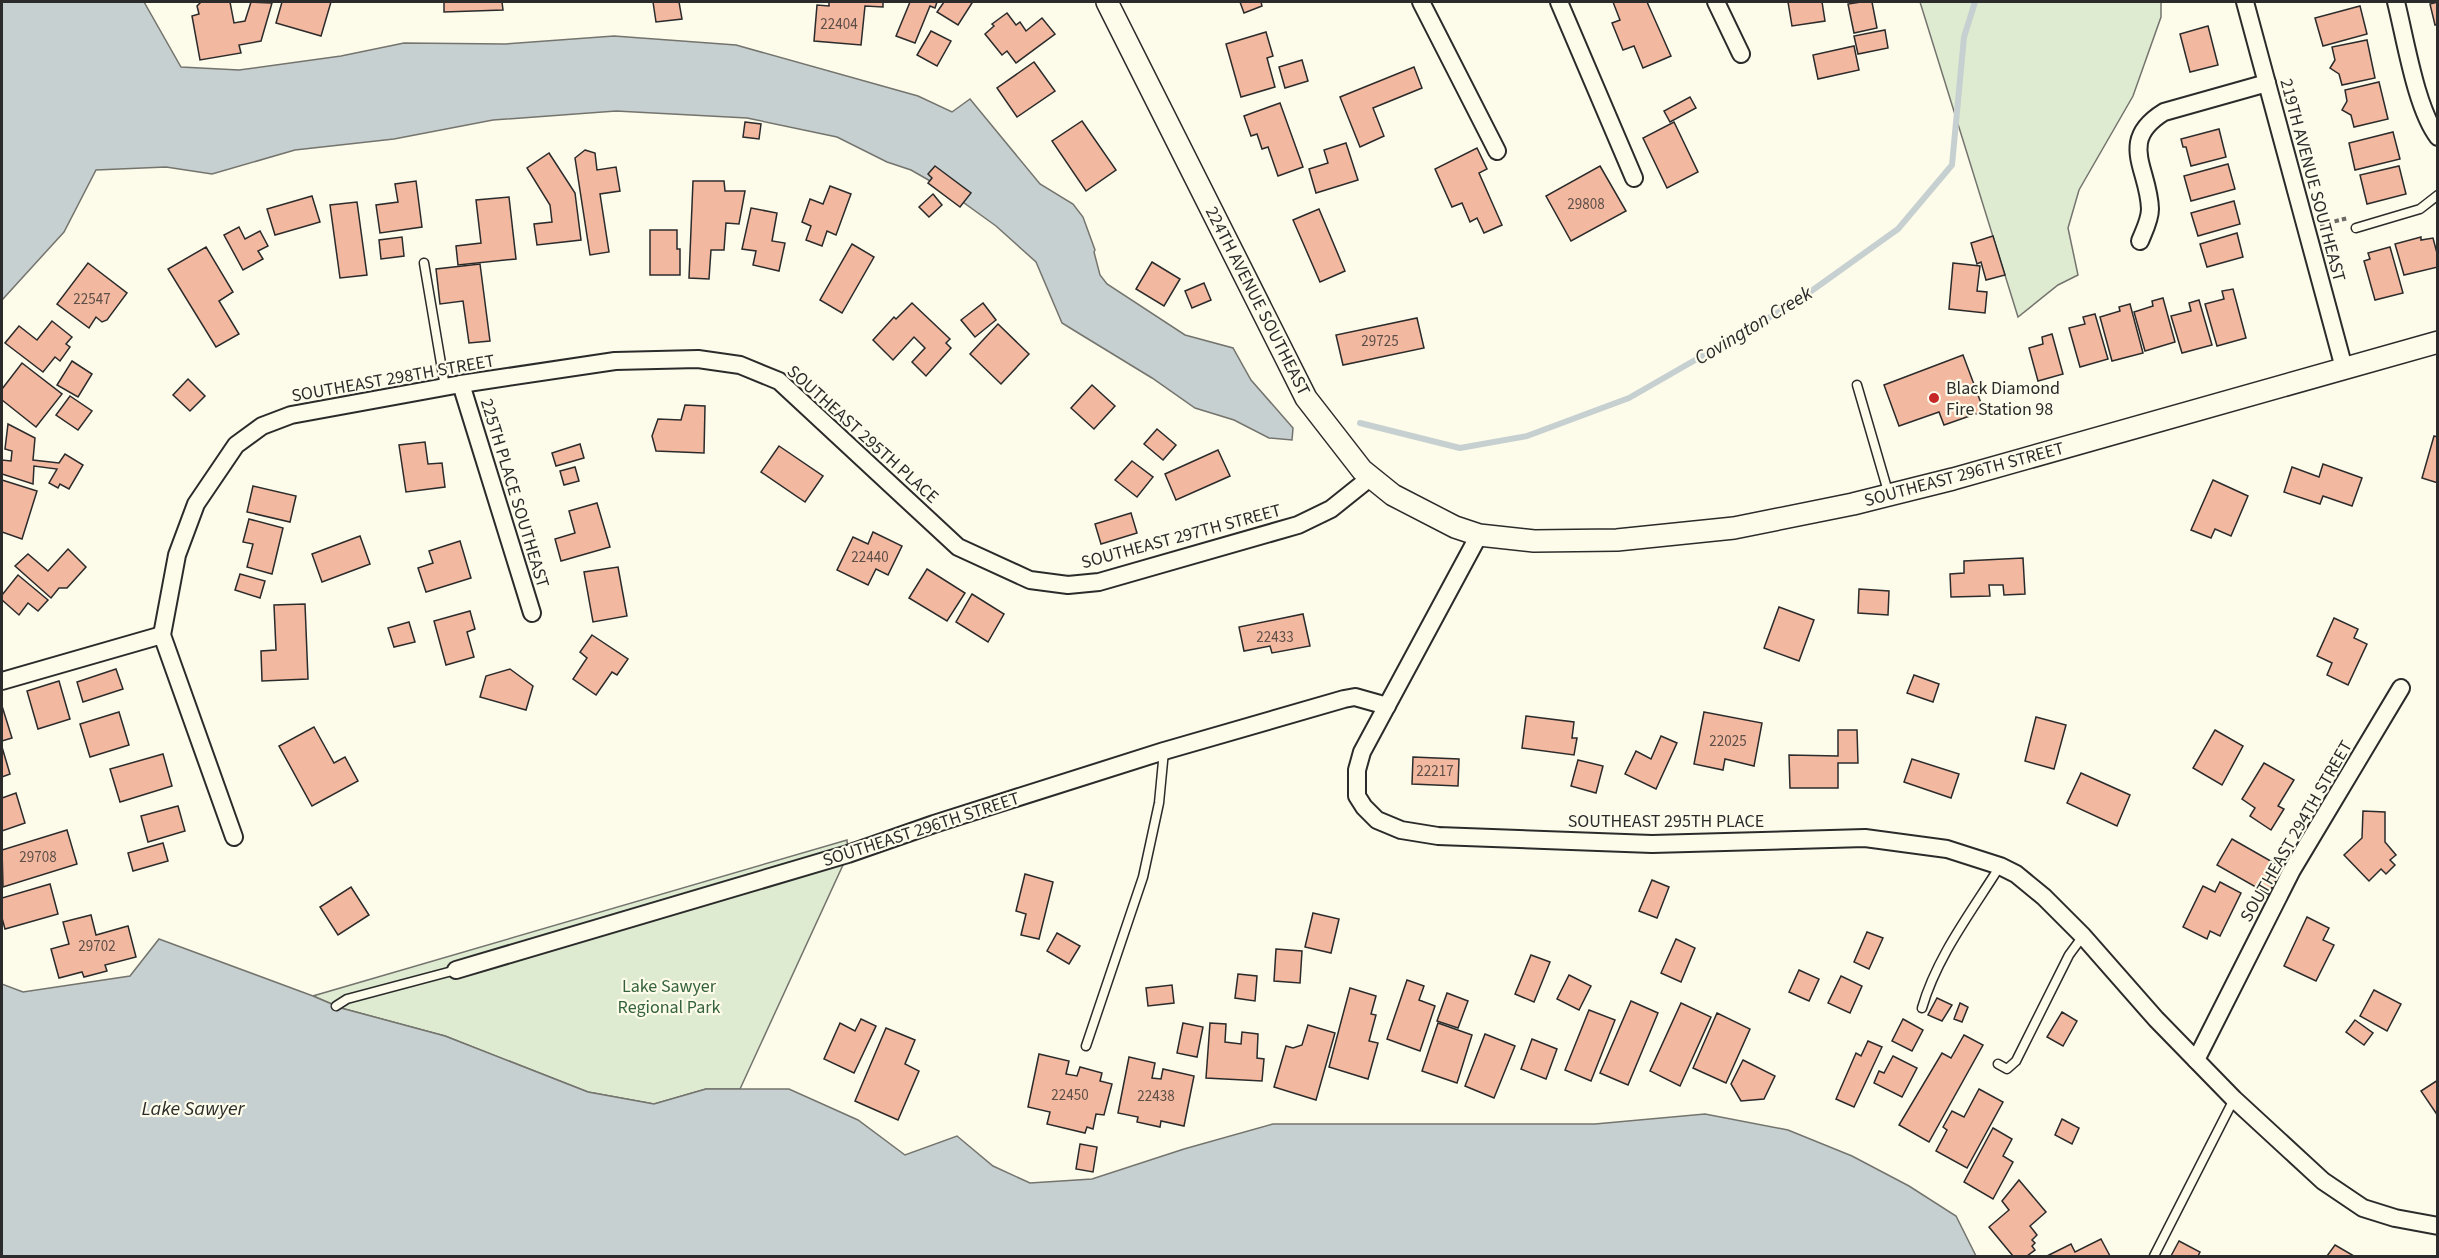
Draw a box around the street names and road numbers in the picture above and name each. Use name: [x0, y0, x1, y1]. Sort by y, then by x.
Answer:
street label: 219TH AVENUE SOUTHEAST: [2273, 76, 2352, 285]
street label: 224TH AVENUE SOUTHEAST: [1199, 202, 1316, 400]
street label: SOUTHEAST 298TH STREET: [290, 348, 497, 409]
street label: SOUTHEAST 295TH PLACE: [781, 359, 944, 509]
street label: 225TH PLACE SOUTHEAST: [474, 396, 555, 591]
street label: SOUTHEAST 296TH STREET: [1861, 436, 2067, 513]
street label: SOUTHEAST 297TH STREET: [1078, 498, 1284, 575]
street label: SOUTHEAST 294TH STREET: [2234, 736, 2359, 927]
street label: SOUTHEAST 296TH STREET: [819, 786, 1023, 873]
street label: SOUTHEAST 295TH PLACE: [1568, 809, 1764, 834]

